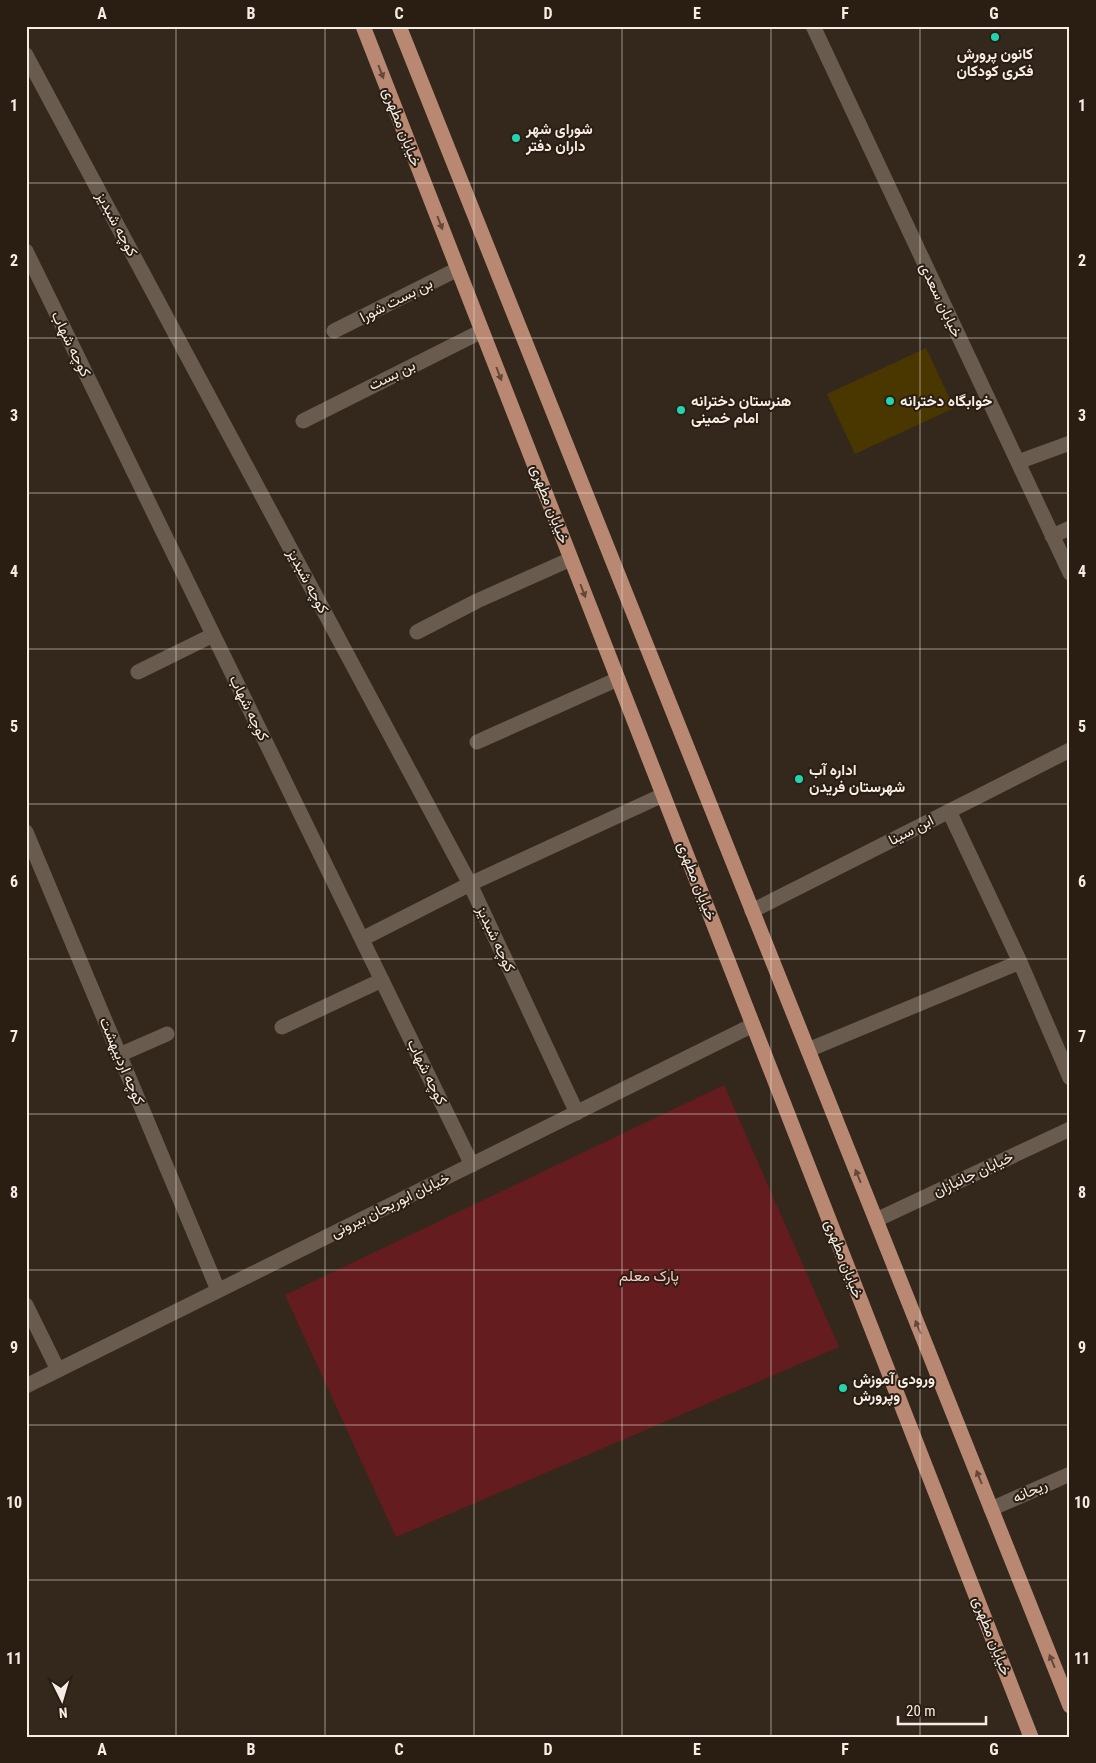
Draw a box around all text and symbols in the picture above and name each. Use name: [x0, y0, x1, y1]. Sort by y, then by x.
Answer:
text: A: [97, 4, 107, 23]
text: B: [247, 4, 256, 23]
text: C: [394, 4, 404, 23]
text: D: [543, 4, 553, 23]
text: E: [693, 4, 701, 23]
text: F: [841, 4, 849, 23]
text: G: [989, 4, 999, 23]
marker: کانون پرورش فکری کودکان: [989, 31, 1001, 43]
place label: کانون پرورش فکری کودکان: [956, 45, 1034, 80]
one-way arrow: [377, 65, 385, 80]
street label: خیابان مطهری: [378, 85, 425, 169]
text: 1: [10, 96, 18, 115]
text: 1: [1078, 96, 1086, 115]
place label: شورای شهر داران دفتر: [525, 120, 593, 155]
marker: شورای شهر داران دفتر: [510, 132, 522, 144]
street label: کوچه شبدیز: [91, 188, 142, 260]
one-way arrow: [436, 216, 444, 231]
text: 2: [10, 251, 18, 270]
text: 2: [1078, 251, 1086, 270]
street label: خیابان سعدی: [915, 260, 966, 341]
street label: بن بست شورا: [357, 274, 436, 327]
street label: کوچه شهاب: [46, 308, 95, 381]
street label: بن بست: [366, 356, 419, 395]
one-way arrow: [496, 367, 503, 382]
place label: هنرستان دخترانه امام خمینی: [691, 392, 791, 428]
place label: خوابگاه دخترانه: [900, 392, 992, 410]
marker: خوابگاه دخترانه: [884, 395, 896, 407]
marker: هنرستان دخترانه امام خمینی: [675, 404, 687, 416]
text: 3: [10, 406, 18, 425]
text: 3: [1078, 406, 1086, 425]
street label: خیابان مطهری: [526, 462, 573, 546]
street label: کوچه شبدیز: [282, 545, 333, 617]
text: 4: [10, 562, 18, 581]
text: 4: [1078, 562, 1086, 581]
one-way arrow: [580, 584, 588, 598]
street label: کوچه شهاب: [224, 672, 273, 745]
text: 5: [10, 717, 18, 736]
text: 5: [1078, 717, 1086, 736]
place label: اداره آب شهرستان فریدن: [809, 761, 905, 796]
marker: اداره آب شهرستان فریدن: [793, 773, 805, 785]
street label: ابن سینا: [885, 811, 937, 850]
street label: خیابان مطهری: [673, 839, 720, 923]
text: 6: [10, 872, 18, 891]
text: 6: [1078, 872, 1086, 891]
street label: کوچه شبدیز: [472, 902, 519, 976]
street label: کوچه اردیبهشت: [95, 1015, 149, 1108]
text: 7: [10, 1027, 18, 1046]
text: 7: [1078, 1027, 1086, 1046]
street label: کوچه شهاب: [402, 1036, 451, 1109]
street label: خیابان جانبازان: [930, 1148, 1016, 1200]
street label: خیابان ابوریحان بیرونی: [328, 1168, 453, 1243]
one-way arrow: [854, 1168, 861, 1183]
text: 8: [10, 1183, 18, 1202]
text: 8: [1078, 1183, 1086, 1202]
street label: خیابان مطهری: [820, 1217, 867, 1301]
park label: پارک معلم: [619, 1267, 679, 1286]
one-way arrow: [914, 1319, 921, 1334]
text: 9: [10, 1338, 18, 1357]
text: 9: [1078, 1338, 1086, 1357]
place label: ورودی آموزش وپرورش: [853, 1370, 935, 1406]
marker: ورودی آموزش وپرورش: [837, 1382, 849, 1394]
one-way arrow: [974, 1470, 982, 1485]
street label: ریحانه: [1010, 1475, 1050, 1507]
text: 10: [6, 1493, 22, 1512]
text: 10: [1074, 1493, 1090, 1512]
street label: خیابان مطهری: [968, 1594, 1015, 1678]
text: 11: [6, 1649, 22, 1668]
text: 11: [1074, 1649, 1090, 1668]
one-way arrow: [1047, 1654, 1055, 1668]
north arrow: [38, 1676, 88, 1726]
scale bar: [898, 1693, 986, 1725]
text: 20 m: [906, 1702, 936, 1720]
text: N: [58, 1705, 68, 1721]
text: A: [97, 1740, 107, 1759]
text: B: [247, 1740, 256, 1759]
text: C: [394, 1740, 404, 1759]
text: D: [543, 1740, 553, 1759]
text: E: [693, 1740, 701, 1759]
text: F: [841, 1740, 849, 1759]
text: G: [989, 1740, 999, 1759]

